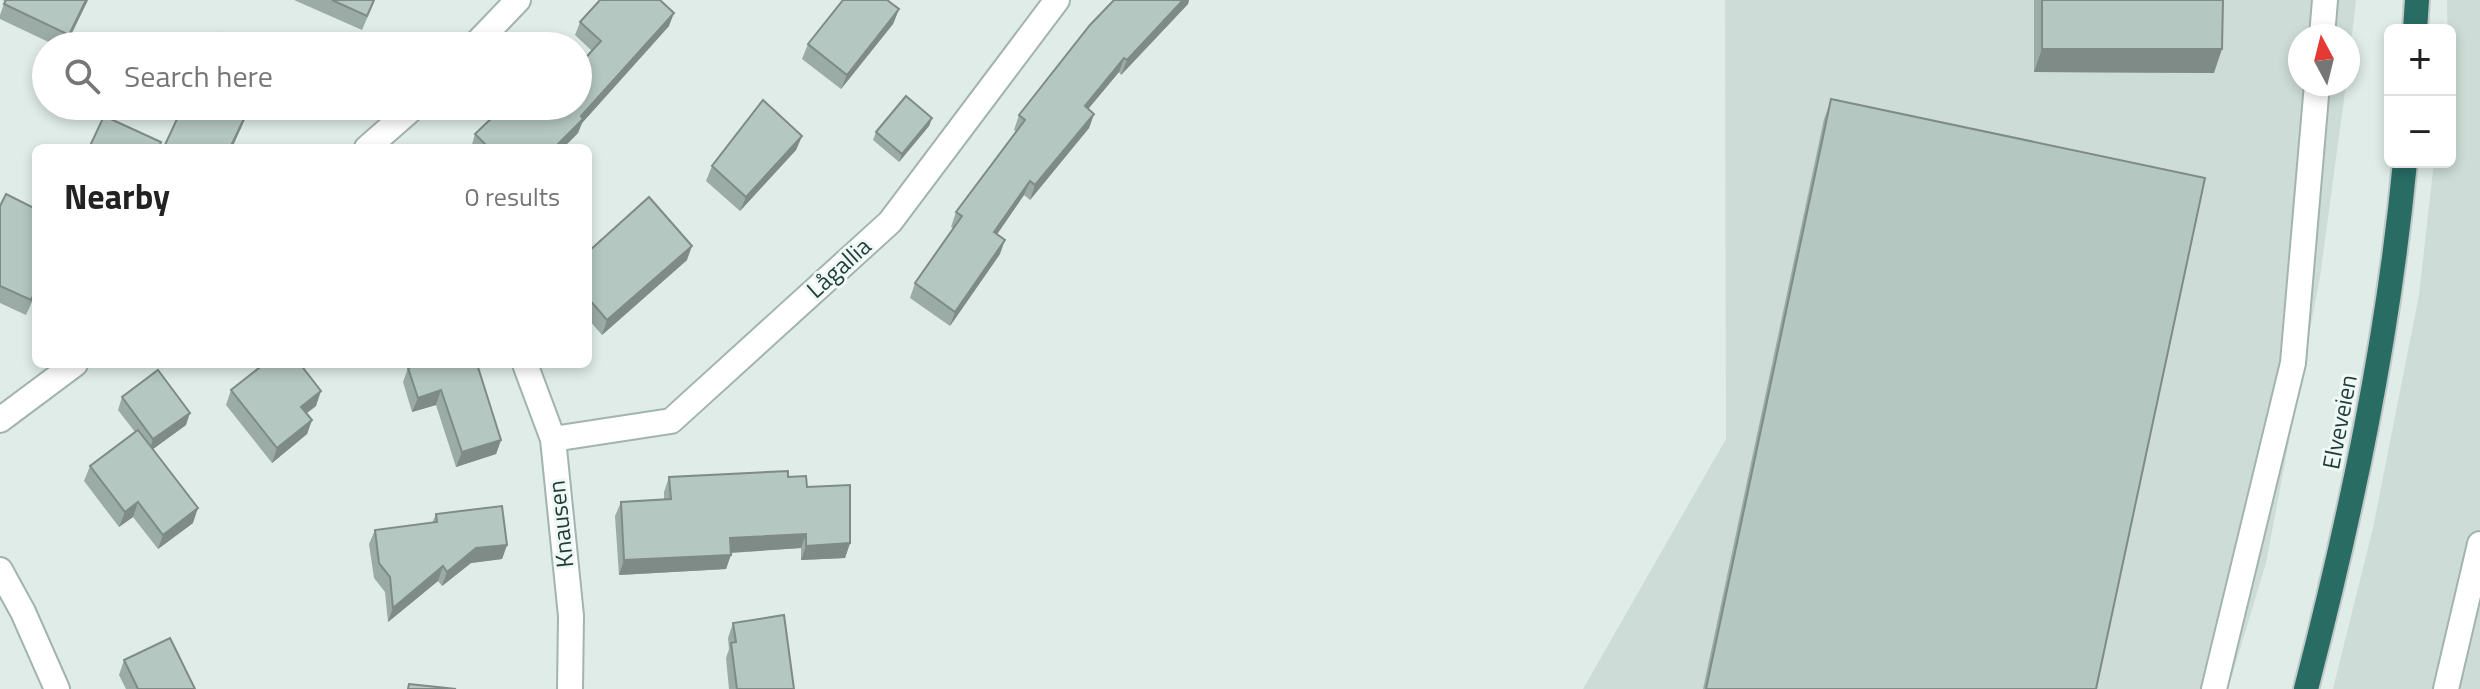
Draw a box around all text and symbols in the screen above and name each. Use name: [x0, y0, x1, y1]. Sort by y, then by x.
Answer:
north arrow: [2288, 24, 2360, 96]
map controls: [2384, 24, 2456, 168]
button: +: [2384, 24, 2456, 96]
search box: [32, 32, 592, 120]
text: Search here: [124, 53, 273, 99]
icon: search: [60, 54, 104, 98]
button: −: [2384, 96, 2456, 168]
text: Nearby: [64, 170, 170, 222]
text: 0 results: [465, 177, 560, 216]
street label: Lågallia: [798, 228, 879, 306]
street label: Elveveien: [2312, 371, 2366, 472]
street label: Knausen: [538, 479, 582, 569]

